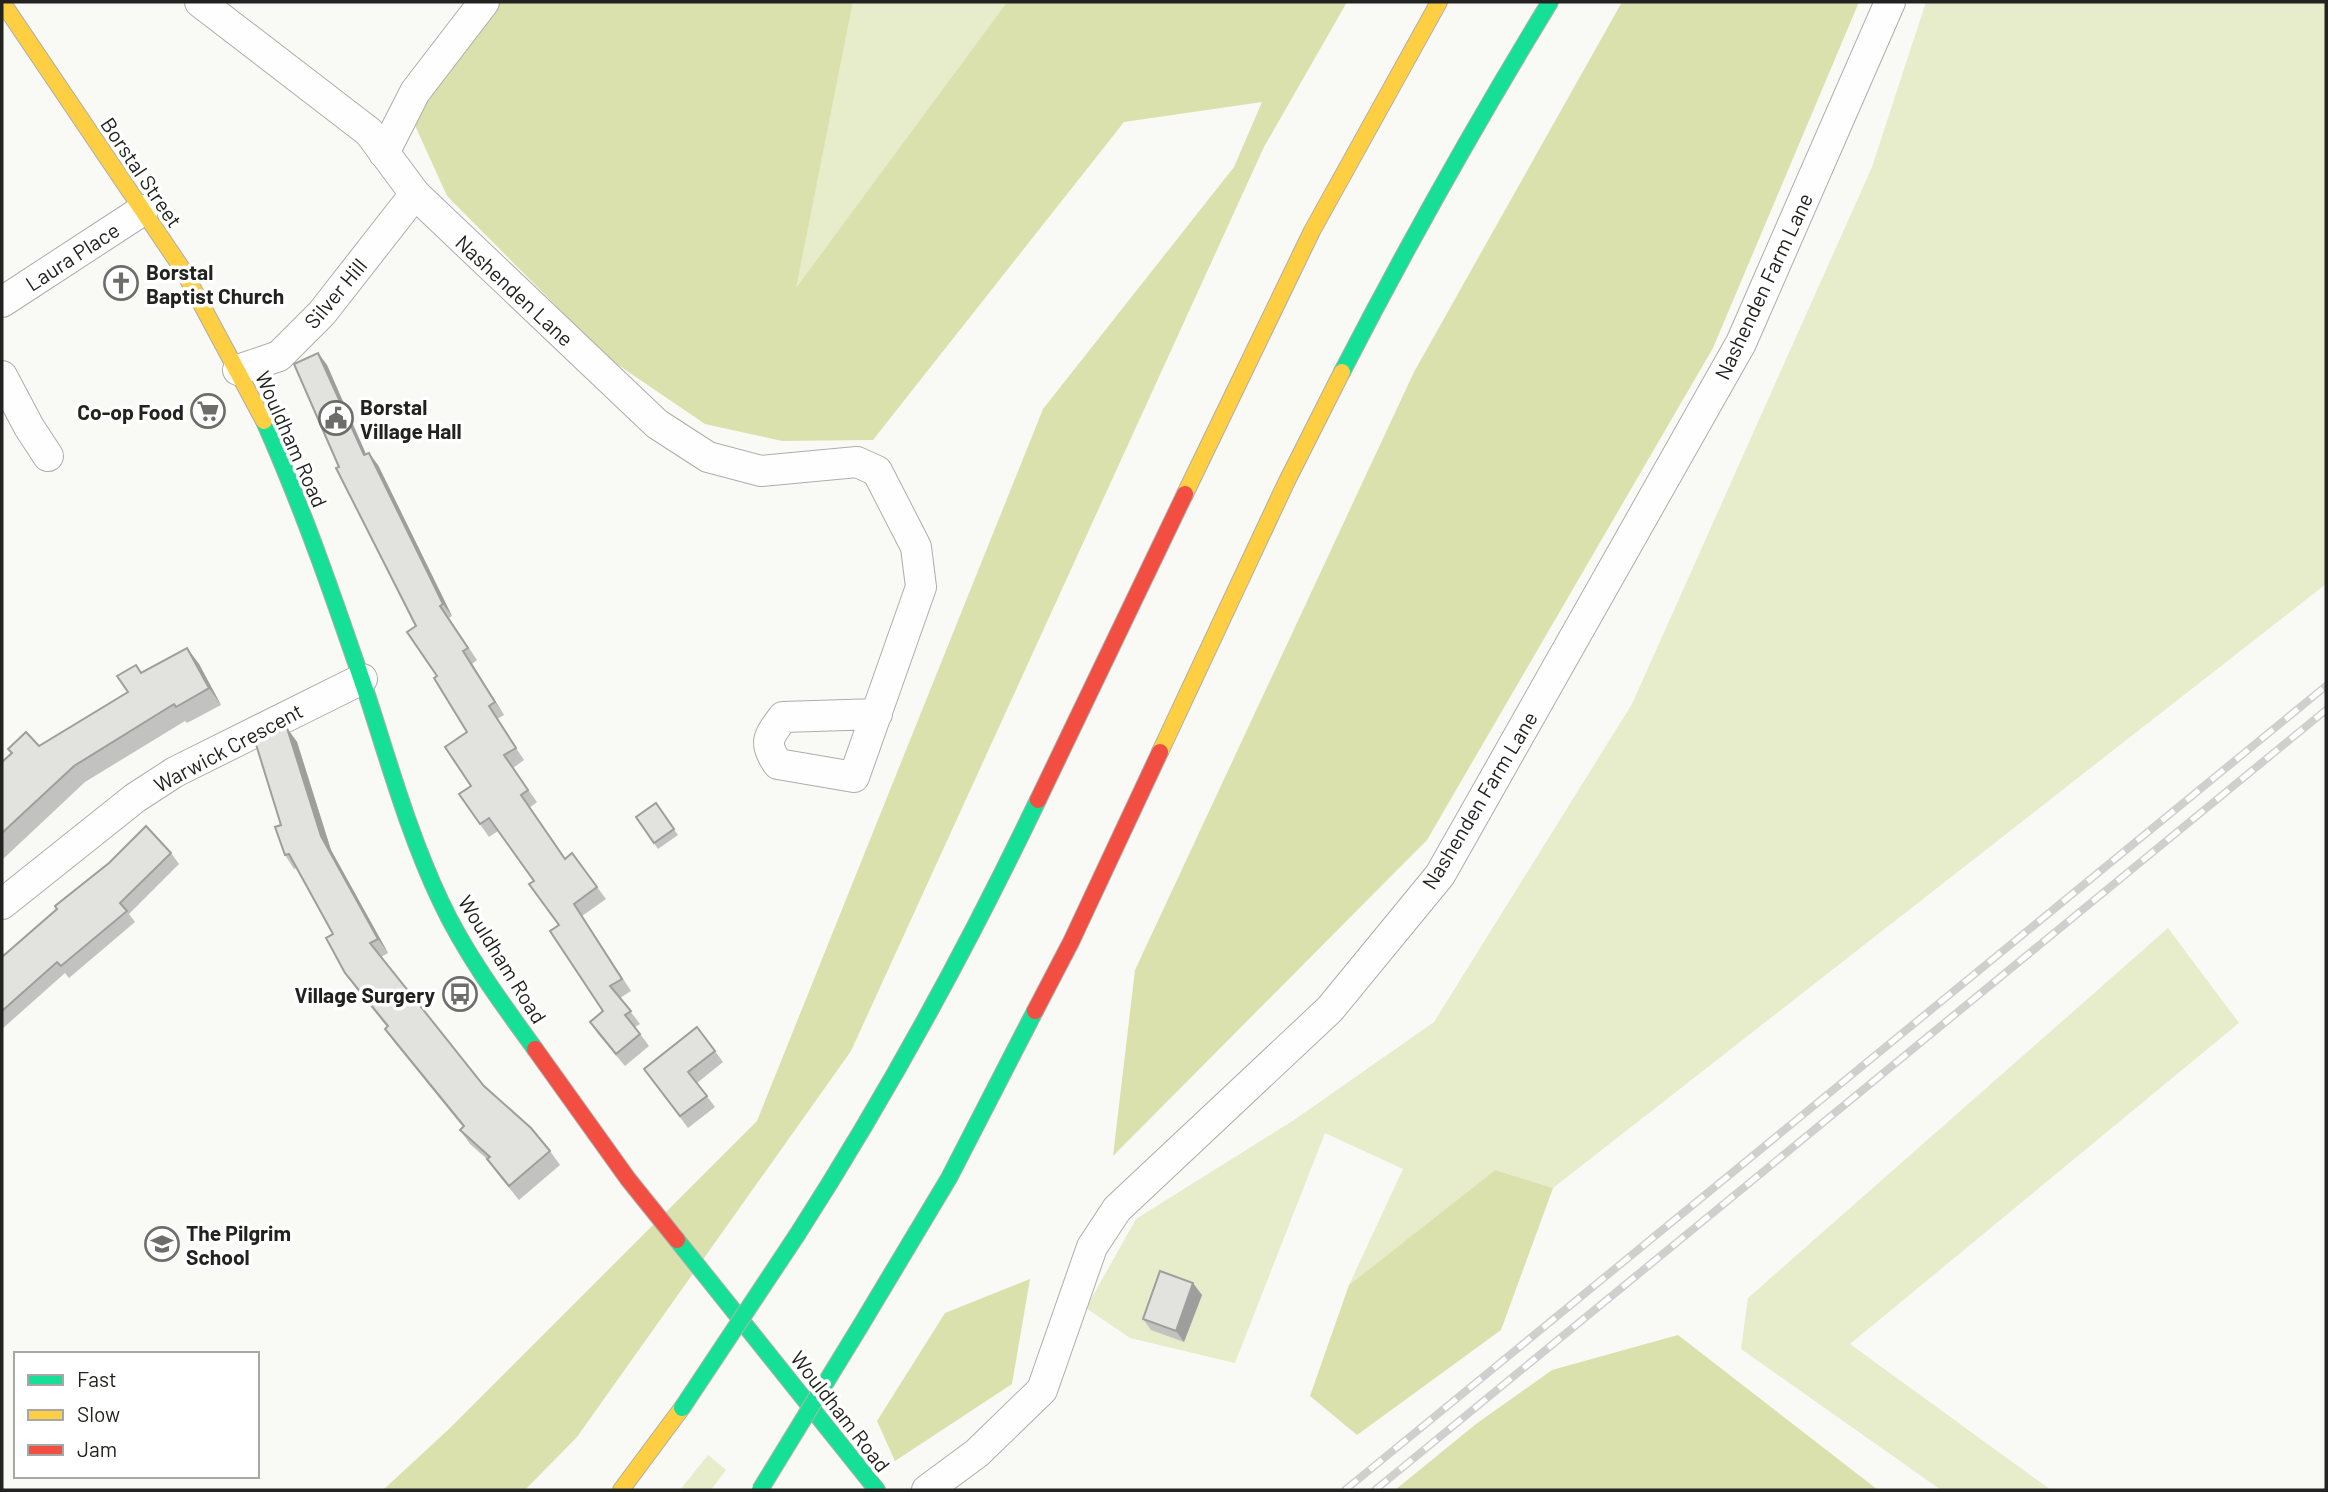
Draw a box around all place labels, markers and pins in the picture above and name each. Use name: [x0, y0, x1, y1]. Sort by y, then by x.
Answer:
place label: Borstal Baptist Church: [146, 259, 284, 308]
church icon: Borstal Baptist Church: [102, 264, 140, 302]
supermarket icon: Co-op Food: [189, 392, 227, 430]
place label: Borstal Village Hall: [360, 394, 462, 443]
place label: Co-op Food: [77, 399, 184, 424]
public building icon: Borstal Village Hall: [317, 399, 355, 437]
bus stop icon: Village Surgery: [441, 975, 479, 1013]
place label: Village Surgery: [294, 982, 435, 1007]
place label: The Pilgrim School: [186, 1220, 291, 1269]
school or university icon: The Pilgrim School: [143, 1225, 181, 1263]

